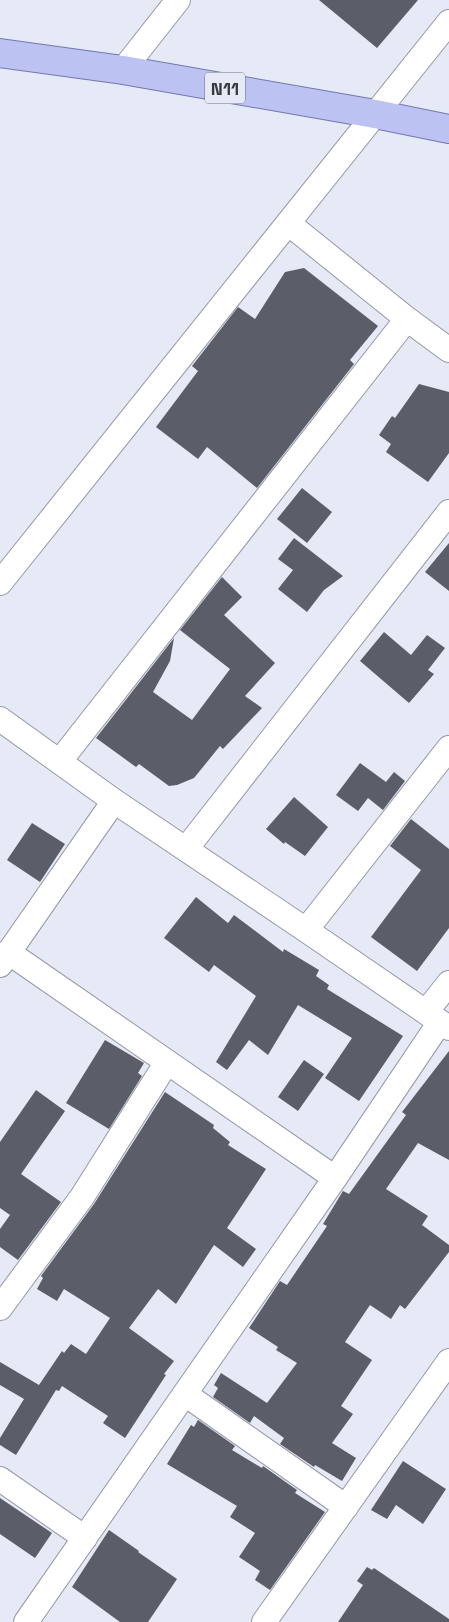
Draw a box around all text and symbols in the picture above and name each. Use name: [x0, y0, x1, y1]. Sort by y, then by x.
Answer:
road number: N11: [205, 73, 245, 104]

